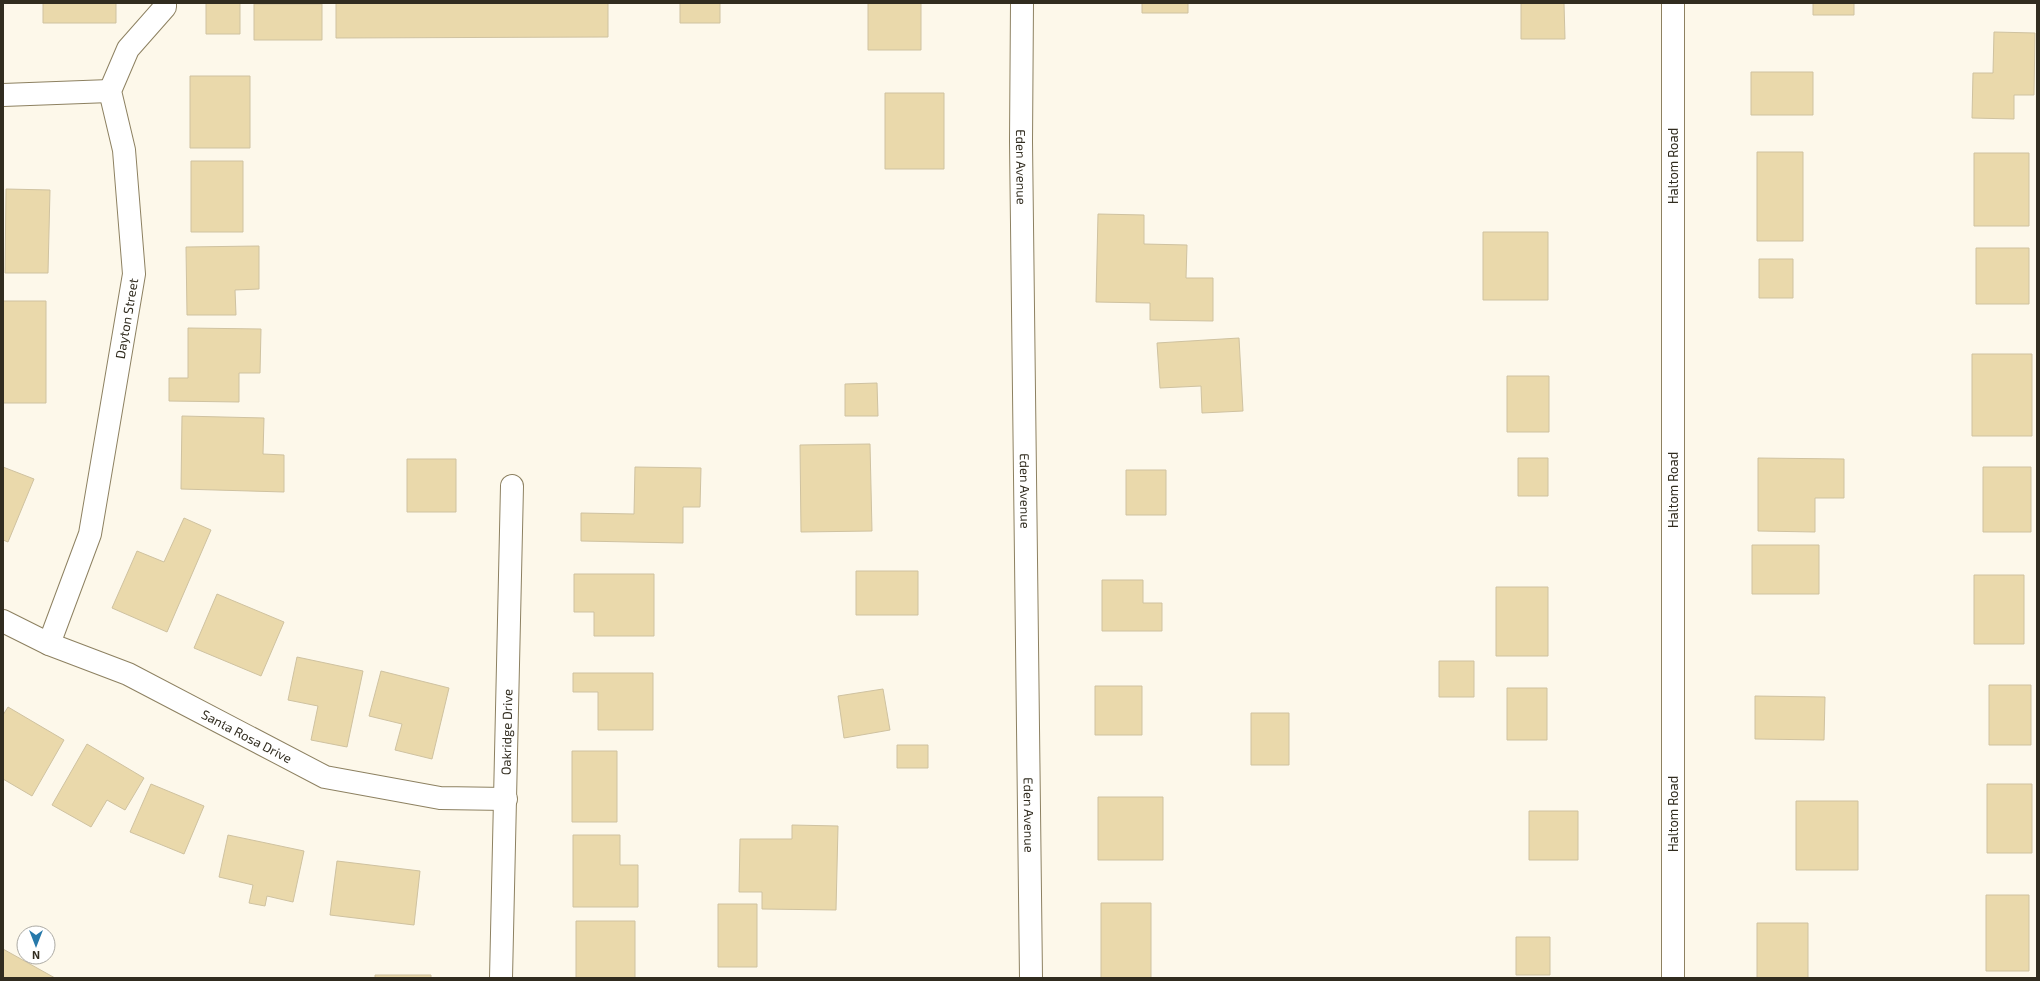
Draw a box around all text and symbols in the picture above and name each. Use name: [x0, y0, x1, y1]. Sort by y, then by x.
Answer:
street label: Haltom Road: [1665, 128, 1681, 204]
street label: Eden Avenue: [1013, 129, 1030, 205]
street label: Dayton Street: [112, 277, 141, 360]
street label: Haltom Road: [1665, 452, 1681, 528]
street label: Eden Avenue: [1017, 453, 1034, 529]
street label: Oakridge Drive: [498, 689, 515, 775]
street label: Santa Rosa Drive: [199, 706, 295, 766]
street label: Haltom Road: [1665, 776, 1681, 852]
street label: Eden Avenue: [1021, 777, 1038, 853]
north arrow: [16, 925, 56, 965]
text: N: [32, 949, 40, 962]

